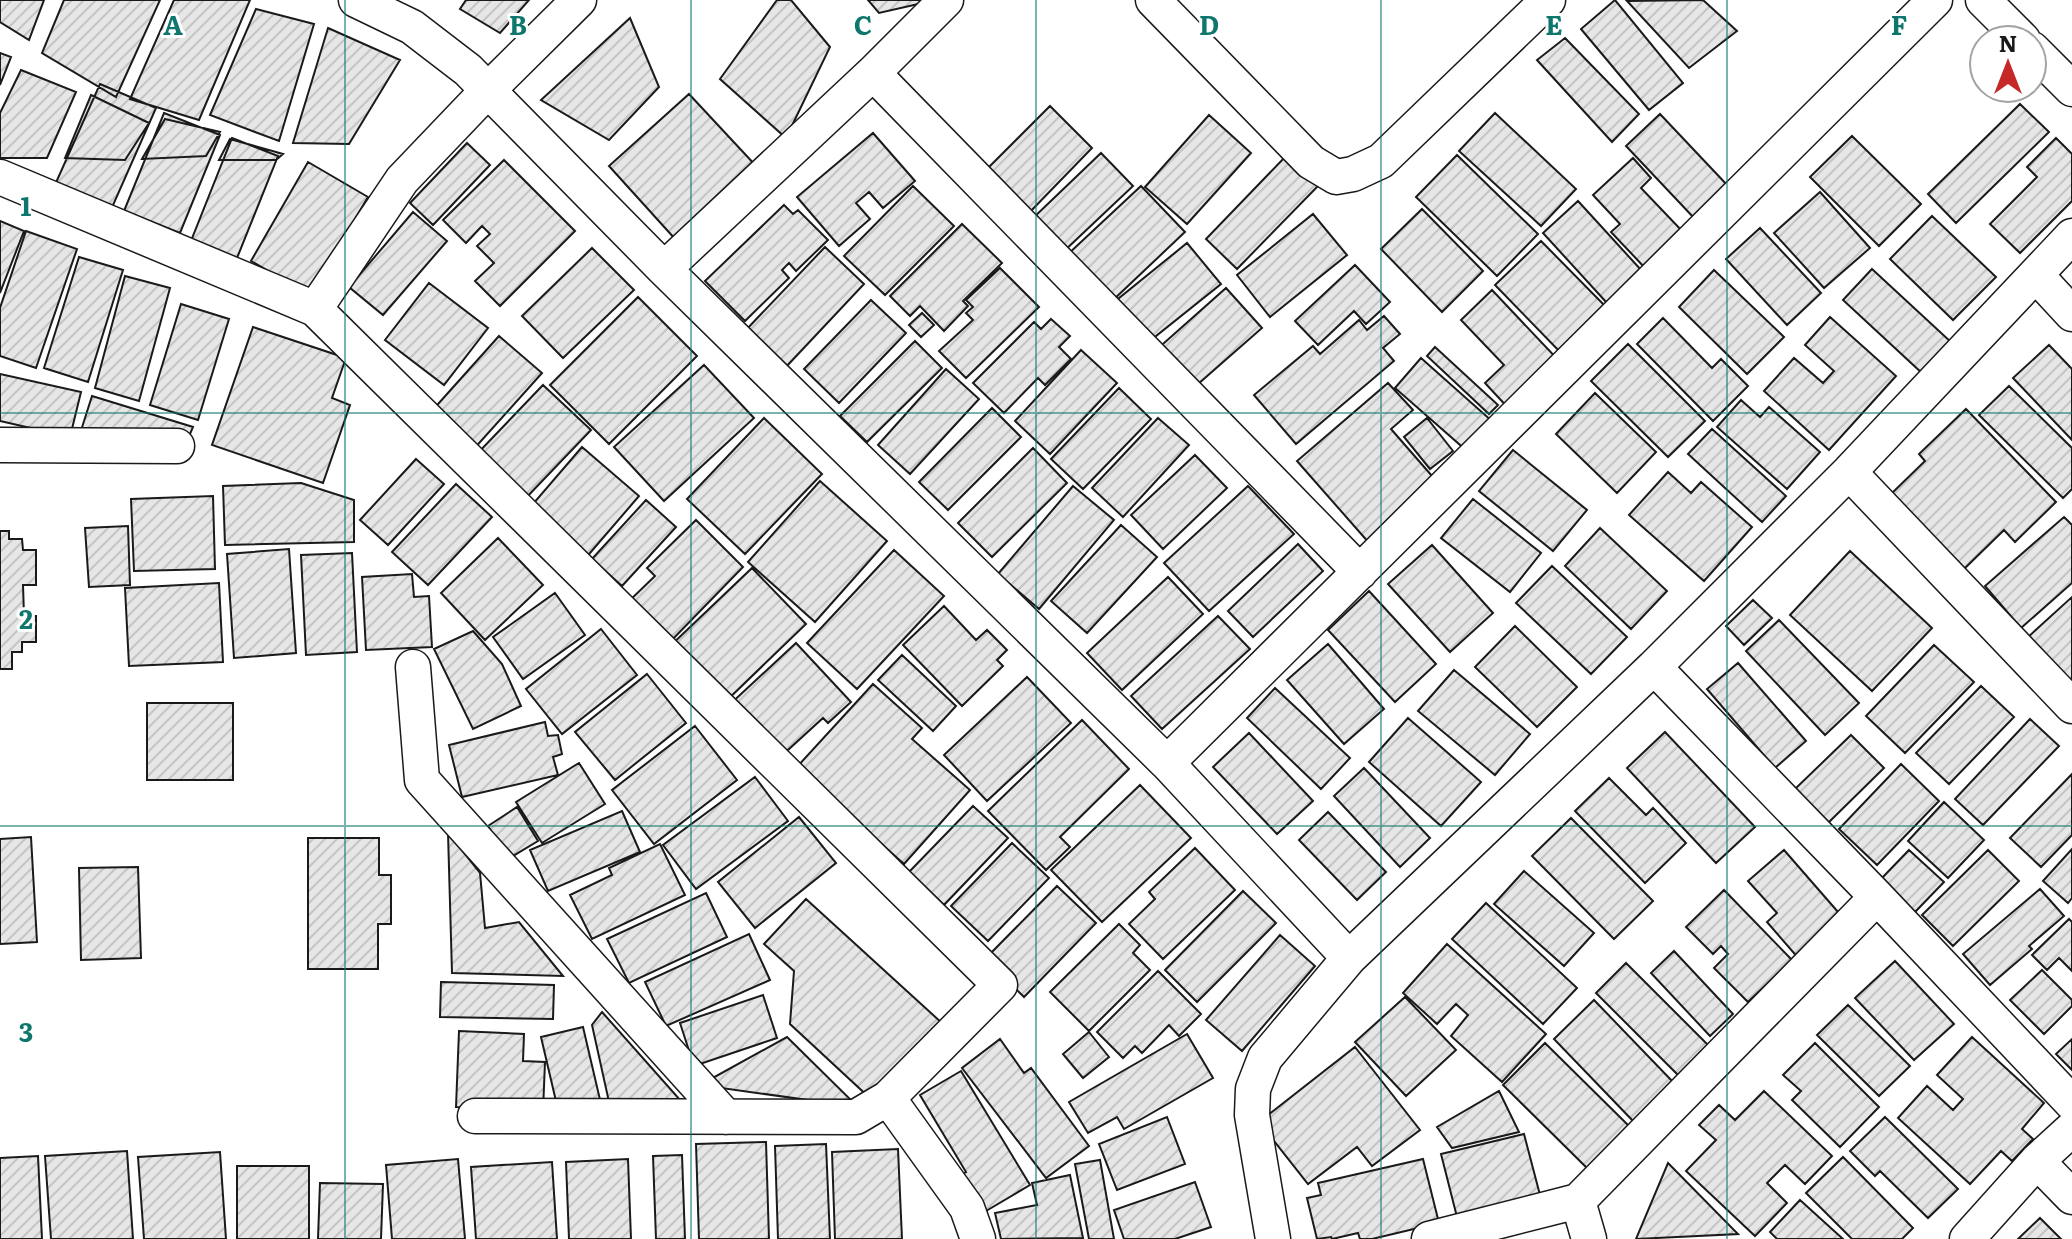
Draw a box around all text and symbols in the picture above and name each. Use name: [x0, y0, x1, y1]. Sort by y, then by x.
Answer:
text: A: [163, 4, 183, 43]
text: B: [509, 4, 527, 43]
text: C: [854, 4, 872, 43]
text: D: [1199, 4, 1219, 43]
text: E: [1545, 4, 1563, 43]
text: F: [1891, 4, 1907, 43]
north arrow: [1968, 24, 2048, 104]
text: N: [1999, 26, 2017, 59]
text: 1: [21, 185, 32, 224]
text: 2: [19, 598, 33, 637]
text: 3: [19, 1011, 33, 1050]

